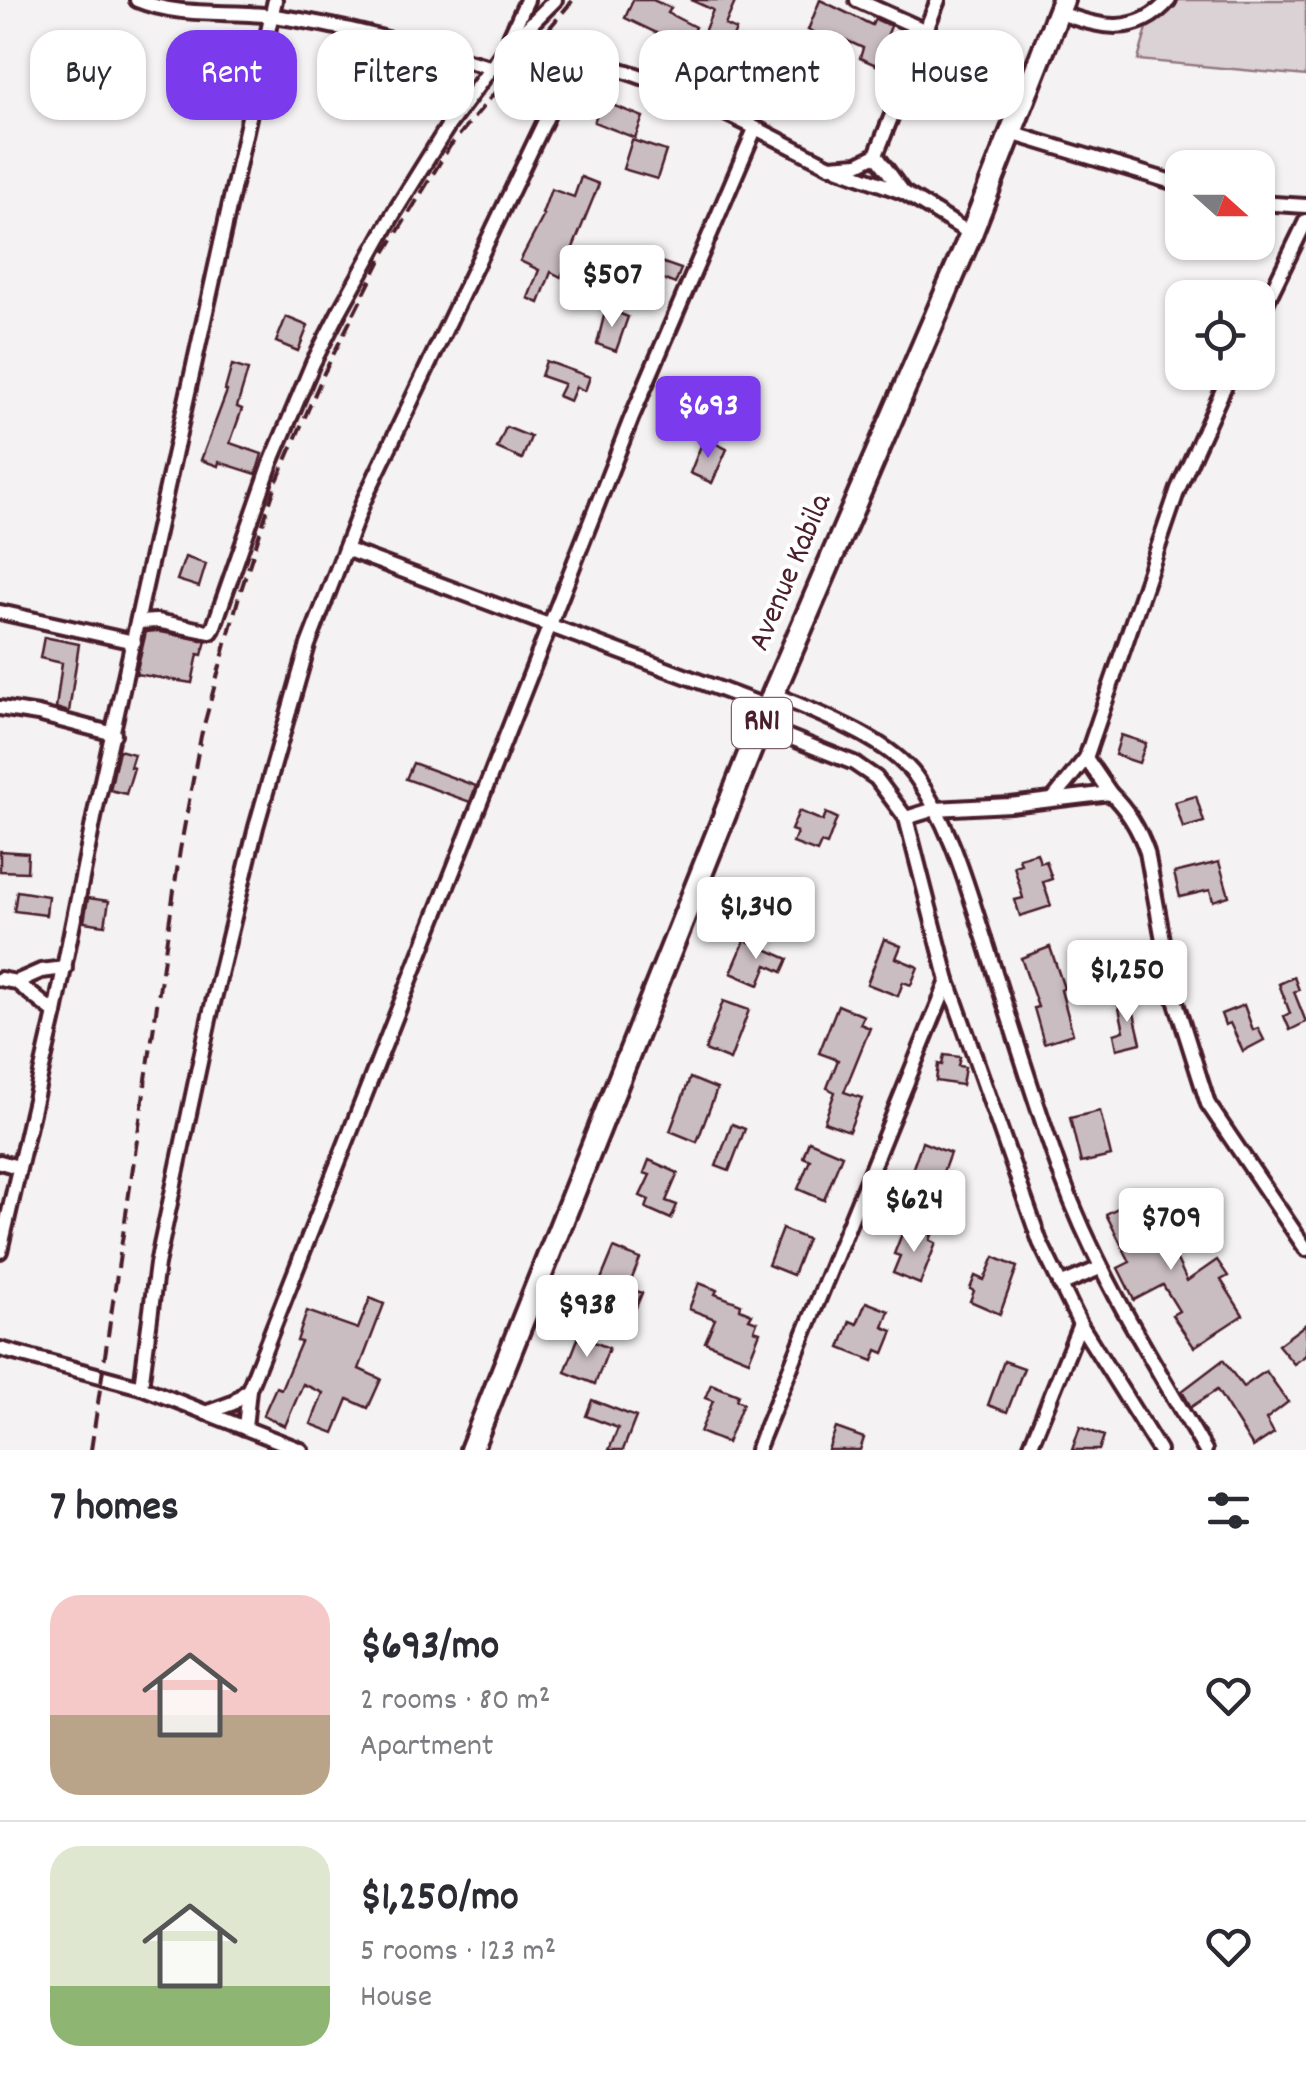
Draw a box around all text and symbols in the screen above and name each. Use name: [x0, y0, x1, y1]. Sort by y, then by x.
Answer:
chip: Buy: [30, 30, 146, 120]
chip: Rent: [166, 30, 297, 120]
chip: Filters: [317, 30, 474, 120]
chip: New: [494, 30, 619, 120]
chip: Apartment: [639, 30, 855, 120]
chip: House: [875, 30, 1024, 120]
north arrow: [1165, 150, 1275, 260]
map controls: [1165, 150, 1275, 390]
pin: $507: [553, 245, 671, 330]
text: $507: [582, 254, 642, 300]
button: locate: [1165, 280, 1275, 390]
pin: $693: [649, 376, 767, 461]
text: $693: [678, 385, 738, 431]
street label: Avenue Kabila: [738, 486, 846, 659]
road number: RN1: [732, 698, 792, 748]
pin: $1,340: [675, 877, 837, 962]
text: $1,340: [719, 886, 793, 932]
pin: $1,250: [1046, 940, 1208, 1025]
text: $1,250: [1089, 949, 1165, 995]
pin: $624: [855, 1170, 973, 1255]
text: $624: [884, 1179, 944, 1225]
pin: $709: [1112, 1188, 1230, 1273]
text: $709: [1141, 1197, 1201, 1243]
pin: $938: [528, 1275, 646, 1360]
text: $938: [558, 1284, 616, 1330]
text: 7 homes: [50, 1480, 179, 1540]
icon: filters: [1201, 1483, 1256, 1538]
text: $693/mo: [360, 1619, 499, 1679]
icon: home: [130, 1635, 250, 1755]
icon: heart: [1201, 1668, 1256, 1723]
text: 2 rooms · 80 m²: [360, 1679, 550, 1725]
text: Apartment: [360, 1725, 494, 1771]
text: $1,250/mo: [360, 1870, 519, 1930]
icon: home: [130, 1886, 250, 2006]
icon: heart: [1201, 1919, 1256, 1974]
text: 5 rooms · 123 m²: [360, 1930, 556, 1976]
text: House: [360, 1976, 432, 2022]

